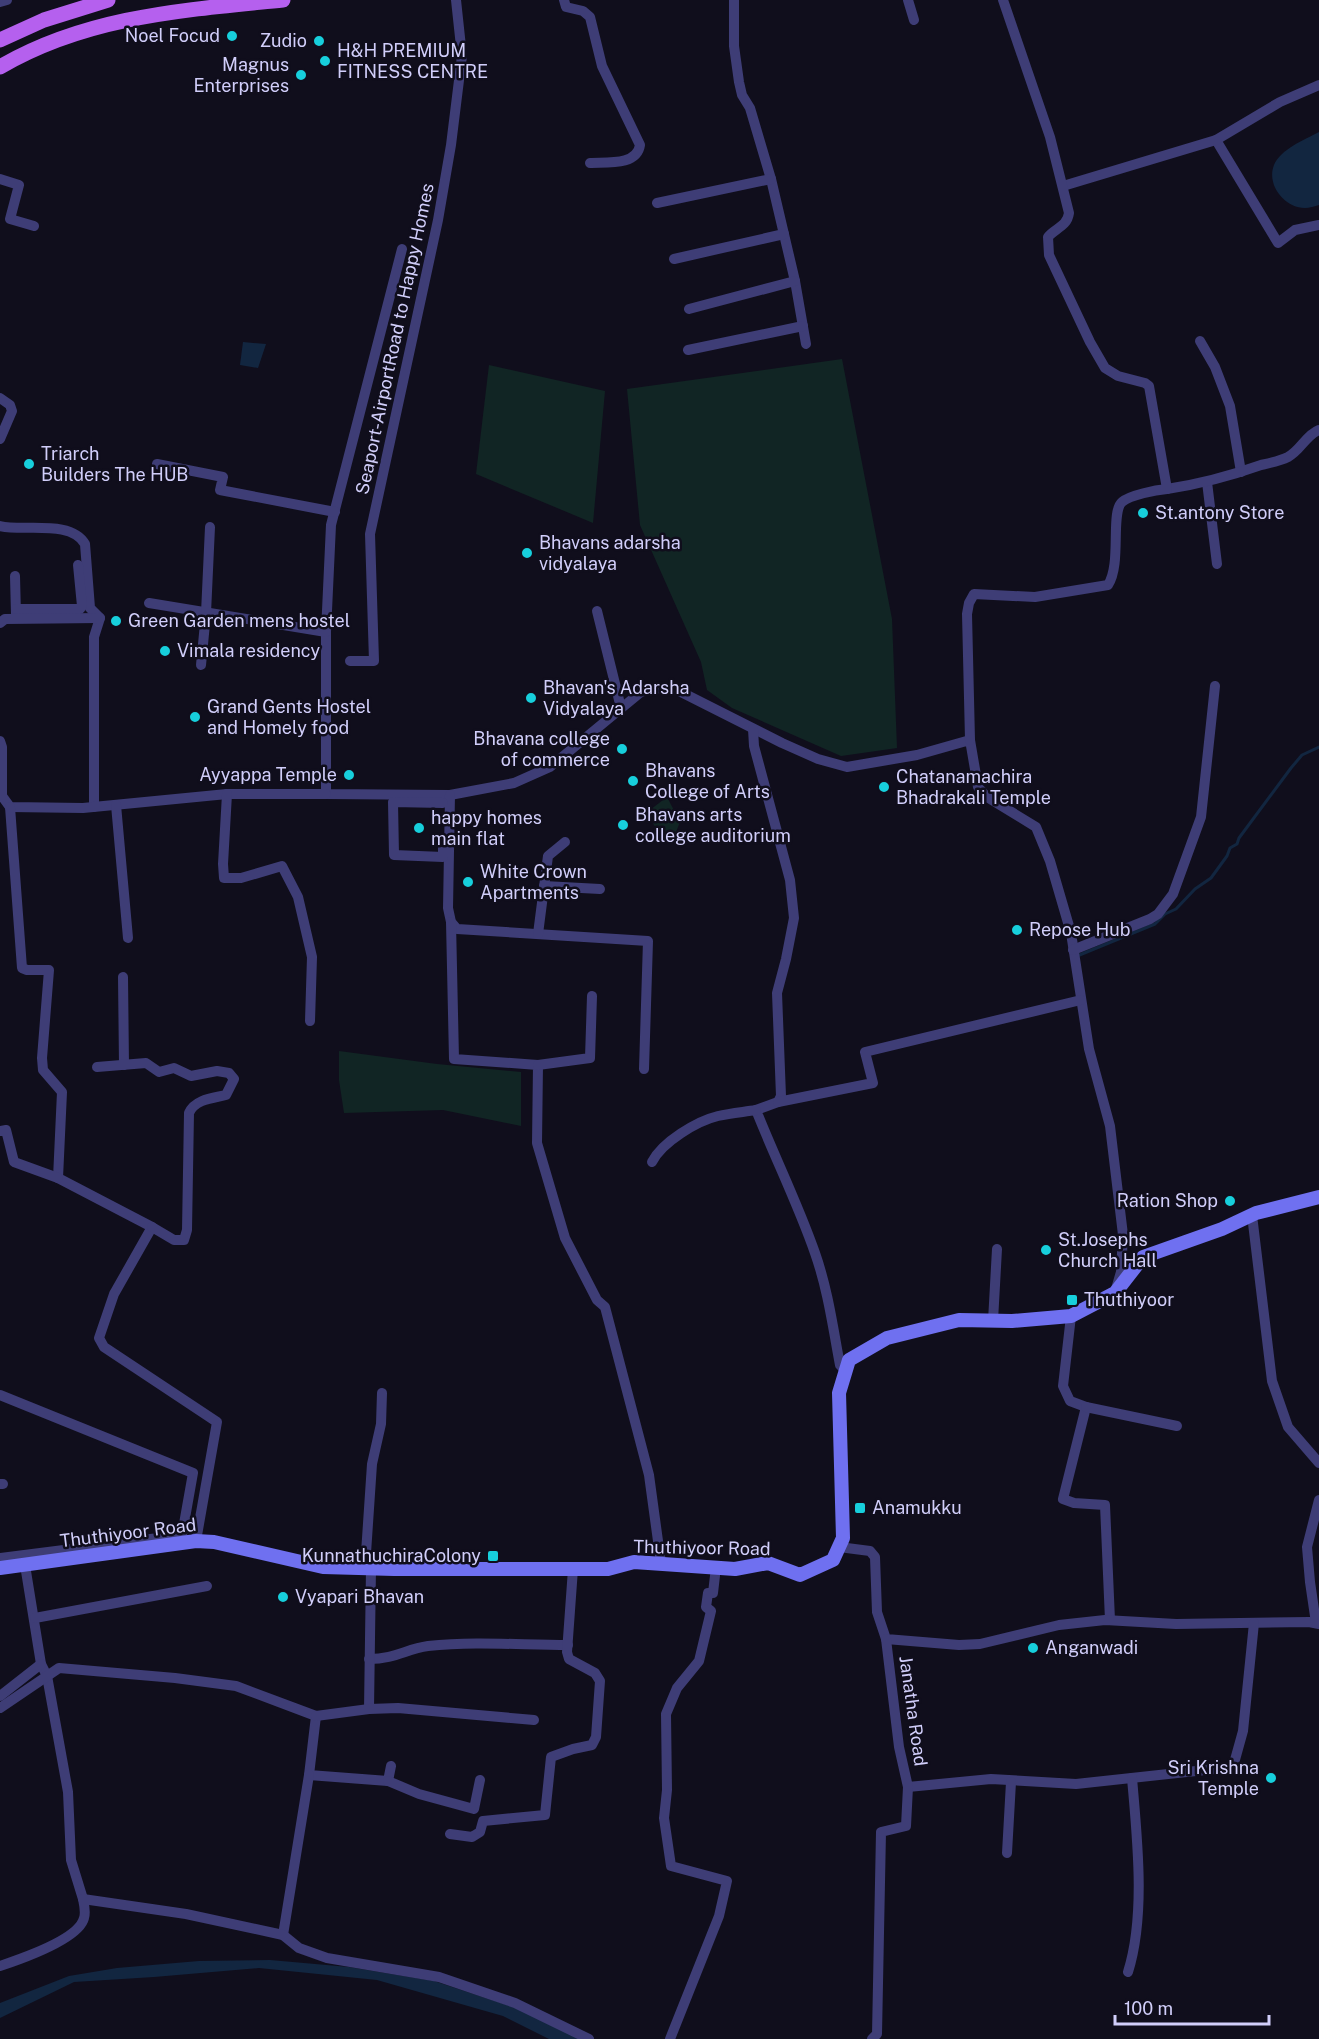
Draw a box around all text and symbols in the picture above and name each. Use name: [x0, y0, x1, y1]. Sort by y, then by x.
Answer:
place label: Noel Focud: [125, 25, 220, 46]
marker: Noel Focud: [225, 29, 239, 43]
place label: Zudio: [260, 30, 307, 51]
marker: Zudio: [312, 34, 326, 48]
place label: H&H PREMIUM FITNESS CENTRE: [337, 40, 488, 82]
place label: Magnus Enterprises: [194, 54, 289, 96]
marker: H&H PREMIUM FITNESS CENTRE: [318, 54, 332, 68]
marker: Magnus Enterprises: [294, 68, 308, 82]
street label: Seaport-AirportRoad to Happy Homes: [351, 181, 438, 496]
place label: Triarch Builders The HUB: [41, 443, 188, 485]
marker: Triarch Builders The HUB: [22, 457, 36, 471]
place label: St.antony Store: [1155, 502, 1284, 523]
marker: St.antony Store: [1136, 506, 1150, 520]
place label: Bhavans adarsha vidyalaya: [539, 532, 681, 574]
marker: Bhavans adarsha vidyalaya: [520, 546, 534, 560]
place label: Green Garden mens hostel: [128, 610, 350, 631]
marker: Green Garden mens hostel: [109, 614, 123, 628]
place label: Vimala residency: [177, 640, 320, 661]
marker: Vimala residency: [158, 644, 172, 658]
place label: Bhavan's Adarsha Vidyalaya: [543, 677, 689, 719]
marker: Bhavan's Adarsha Vidyalaya: [524, 691, 538, 705]
place label: Grand Gents Hostel and Homely food: [207, 696, 371, 738]
marker: Grand Gents Hostel and Homely food: [188, 710, 202, 724]
place label: Bhavana college of commerce: [473, 728, 610, 770]
marker: Bhavana college of commerce: [615, 742, 629, 756]
place label: Bhavans College of Arts: [645, 760, 770, 802]
place label: Ayyappa Temple: [199, 764, 337, 785]
place label: Chatanamachira Bhadrakali Temple: [896, 766, 1051, 808]
marker: Ayyappa Temple: [342, 768, 356, 782]
marker: Bhavans College of Arts: [626, 774, 640, 788]
marker: Chatanamachira Bhadrakali Temple: [877, 780, 891, 794]
place label: Bhavans arts college auditorium: [635, 804, 791, 846]
place label: happy homes main flat: [431, 807, 542, 849]
marker: Bhavans arts college auditorium: [616, 818, 630, 832]
marker: happy homes main flat: [412, 821, 426, 835]
place label: White Crown Apartments: [480, 861, 587, 903]
marker: White Crown Apartments: [461, 875, 475, 889]
place label: Repose Hub: [1029, 919, 1131, 940]
marker: Repose Hub: [1010, 923, 1024, 937]
place label: Ration Shop: [1117, 1190, 1218, 1211]
marker: Ration Shop: [1223, 1194, 1237, 1208]
place label: St.Josephs Church Hall: [1058, 1229, 1157, 1271]
marker: St.Josephs Church Hall: [1039, 1243, 1053, 1257]
place label: Thuthiyoor: [1084, 1289, 1174, 1310]
marker: Thuthiyoor: [1065, 1293, 1079, 1307]
place label: Anamukku: [872, 1497, 962, 1518]
marker: Anamukku: [853, 1501, 867, 1515]
street label: Thuthiyoor Road: [59, 1514, 197, 1551]
street label: Thuthiyoor Road: [633, 1536, 771, 1559]
place label: KunnathuchiraColony: [302, 1545, 481, 1566]
marker: KunnathuchiraColony: [486, 1549, 500, 1563]
place label: Vyapari Bhavan: [295, 1586, 424, 1607]
marker: Vyapari Bhavan: [276, 1590, 290, 1604]
place label: Anganwadi: [1045, 1637, 1138, 1658]
marker: Anganwadi: [1026, 1641, 1040, 1655]
street label: Janatha Road: [895, 1654, 932, 1767]
place label: Sri Krishna Temple: [1168, 1757, 1259, 1799]
marker: Sri Krishna Temple: [1264, 1771, 1278, 1785]
scale bar: [1115, 1988, 1270, 2026]
text: 100 m: [1124, 1998, 1173, 2019]

